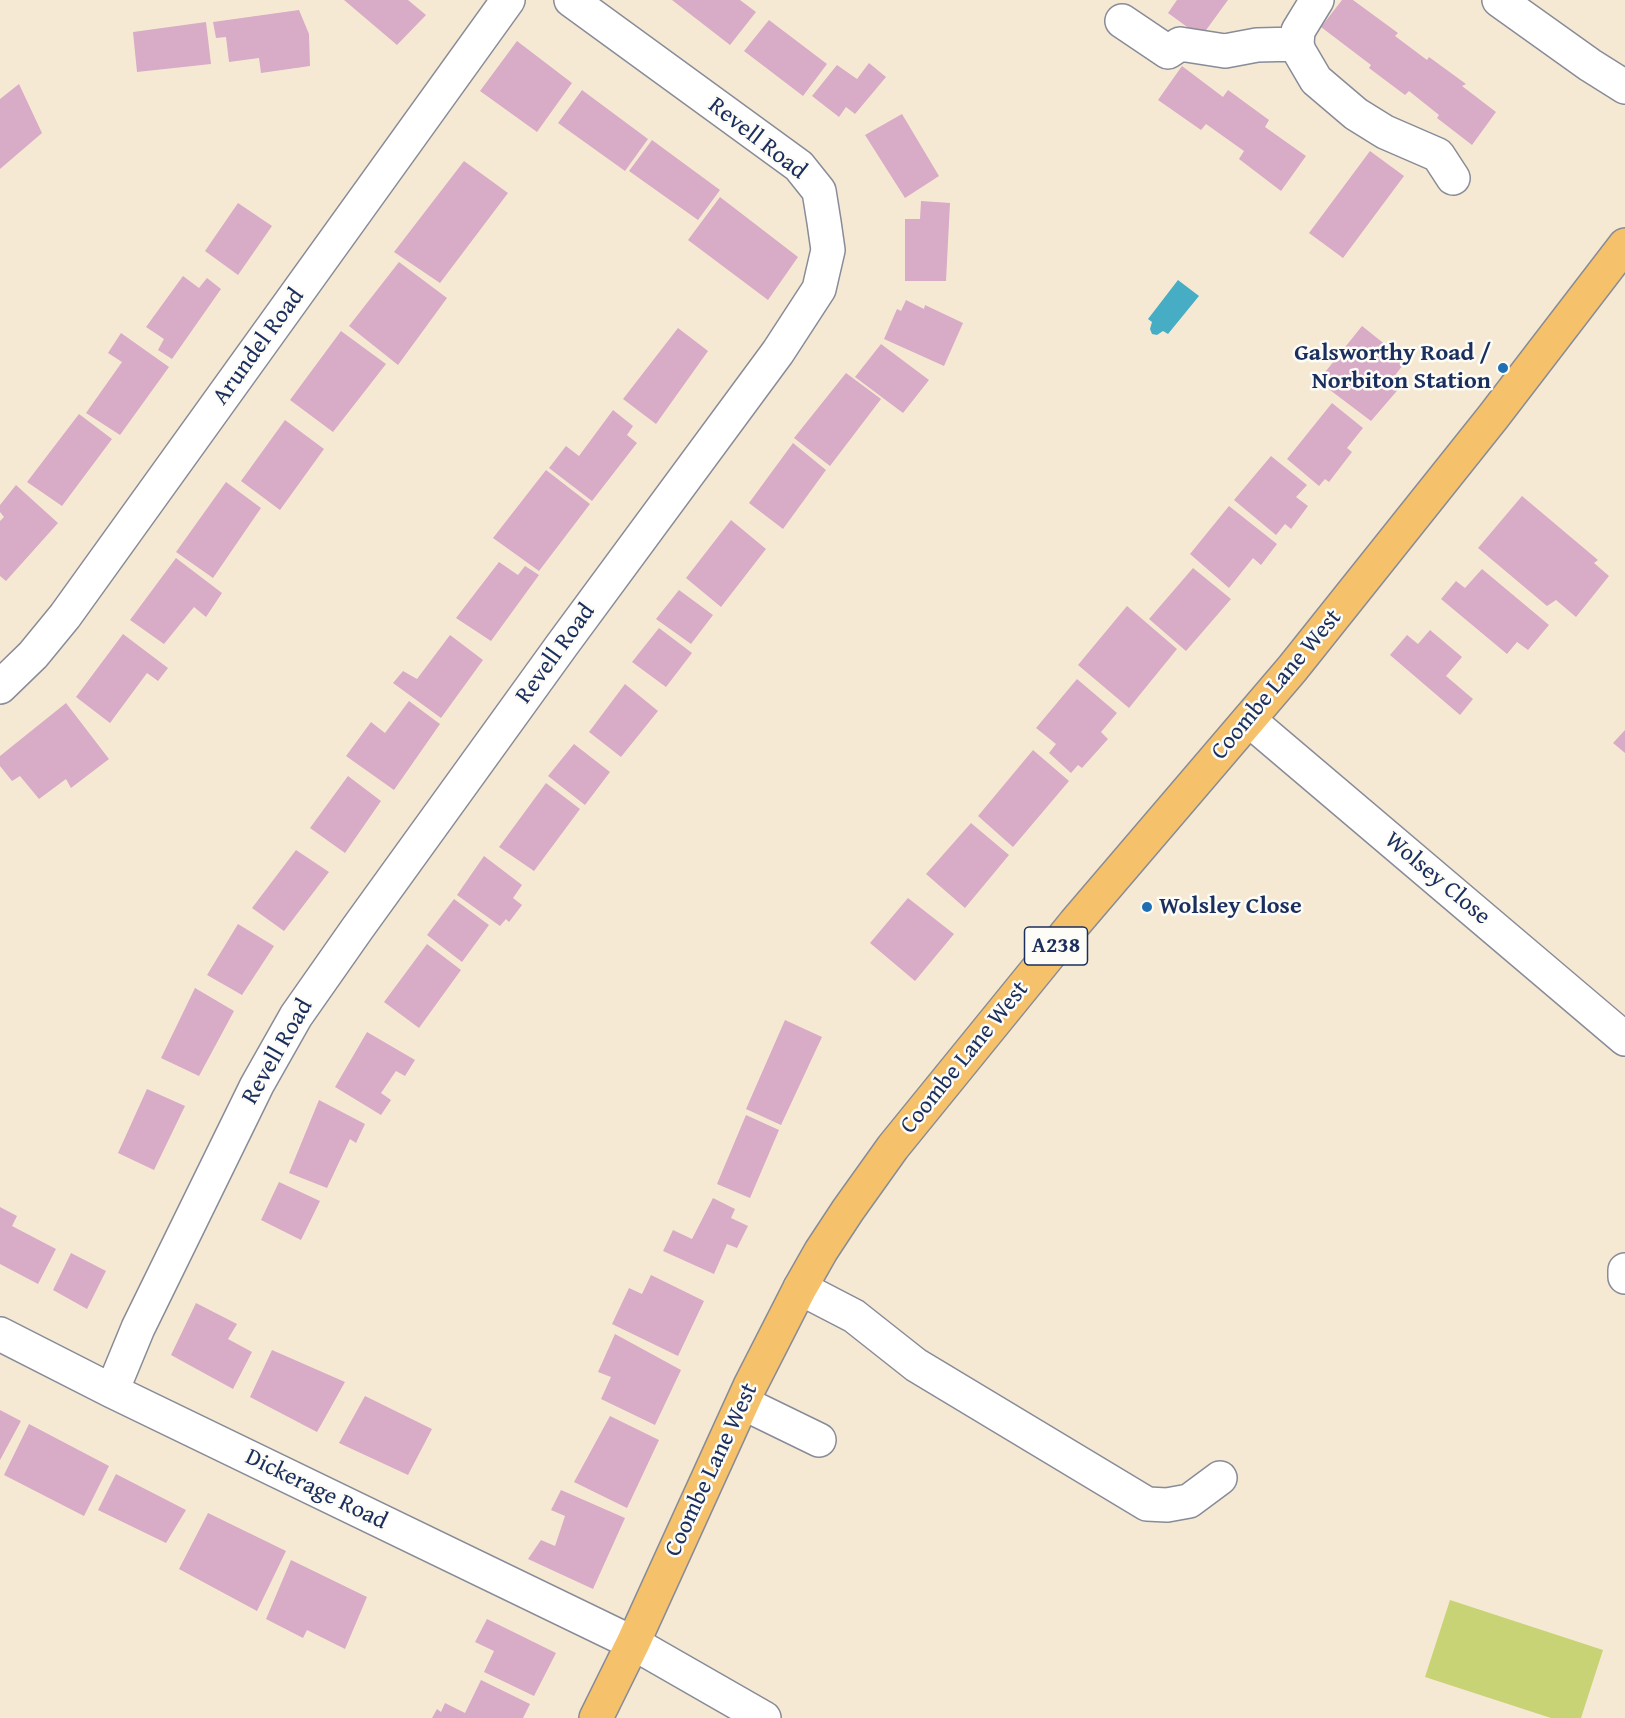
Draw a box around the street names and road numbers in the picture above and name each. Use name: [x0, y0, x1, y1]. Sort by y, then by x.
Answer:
street label: Revell Road: [702, 92, 812, 186]
street label: Arundel Road: [207, 283, 311, 411]
street label: Revell Road: [510, 598, 602, 710]
street label: Coombe Lane West: [1206, 604, 1348, 766]
street label: Wolsey Close: [1378, 826, 1496, 932]
road number: A238: [1024, 927, 1088, 965]
street label: Coombe Lane West: [895, 976, 1035, 1140]
street label: Revell Road: [236, 994, 320, 1110]
street label: Coombe Lane West: [659, 1379, 765, 1561]
street label: Dickerage Road: [240, 1443, 392, 1537]

